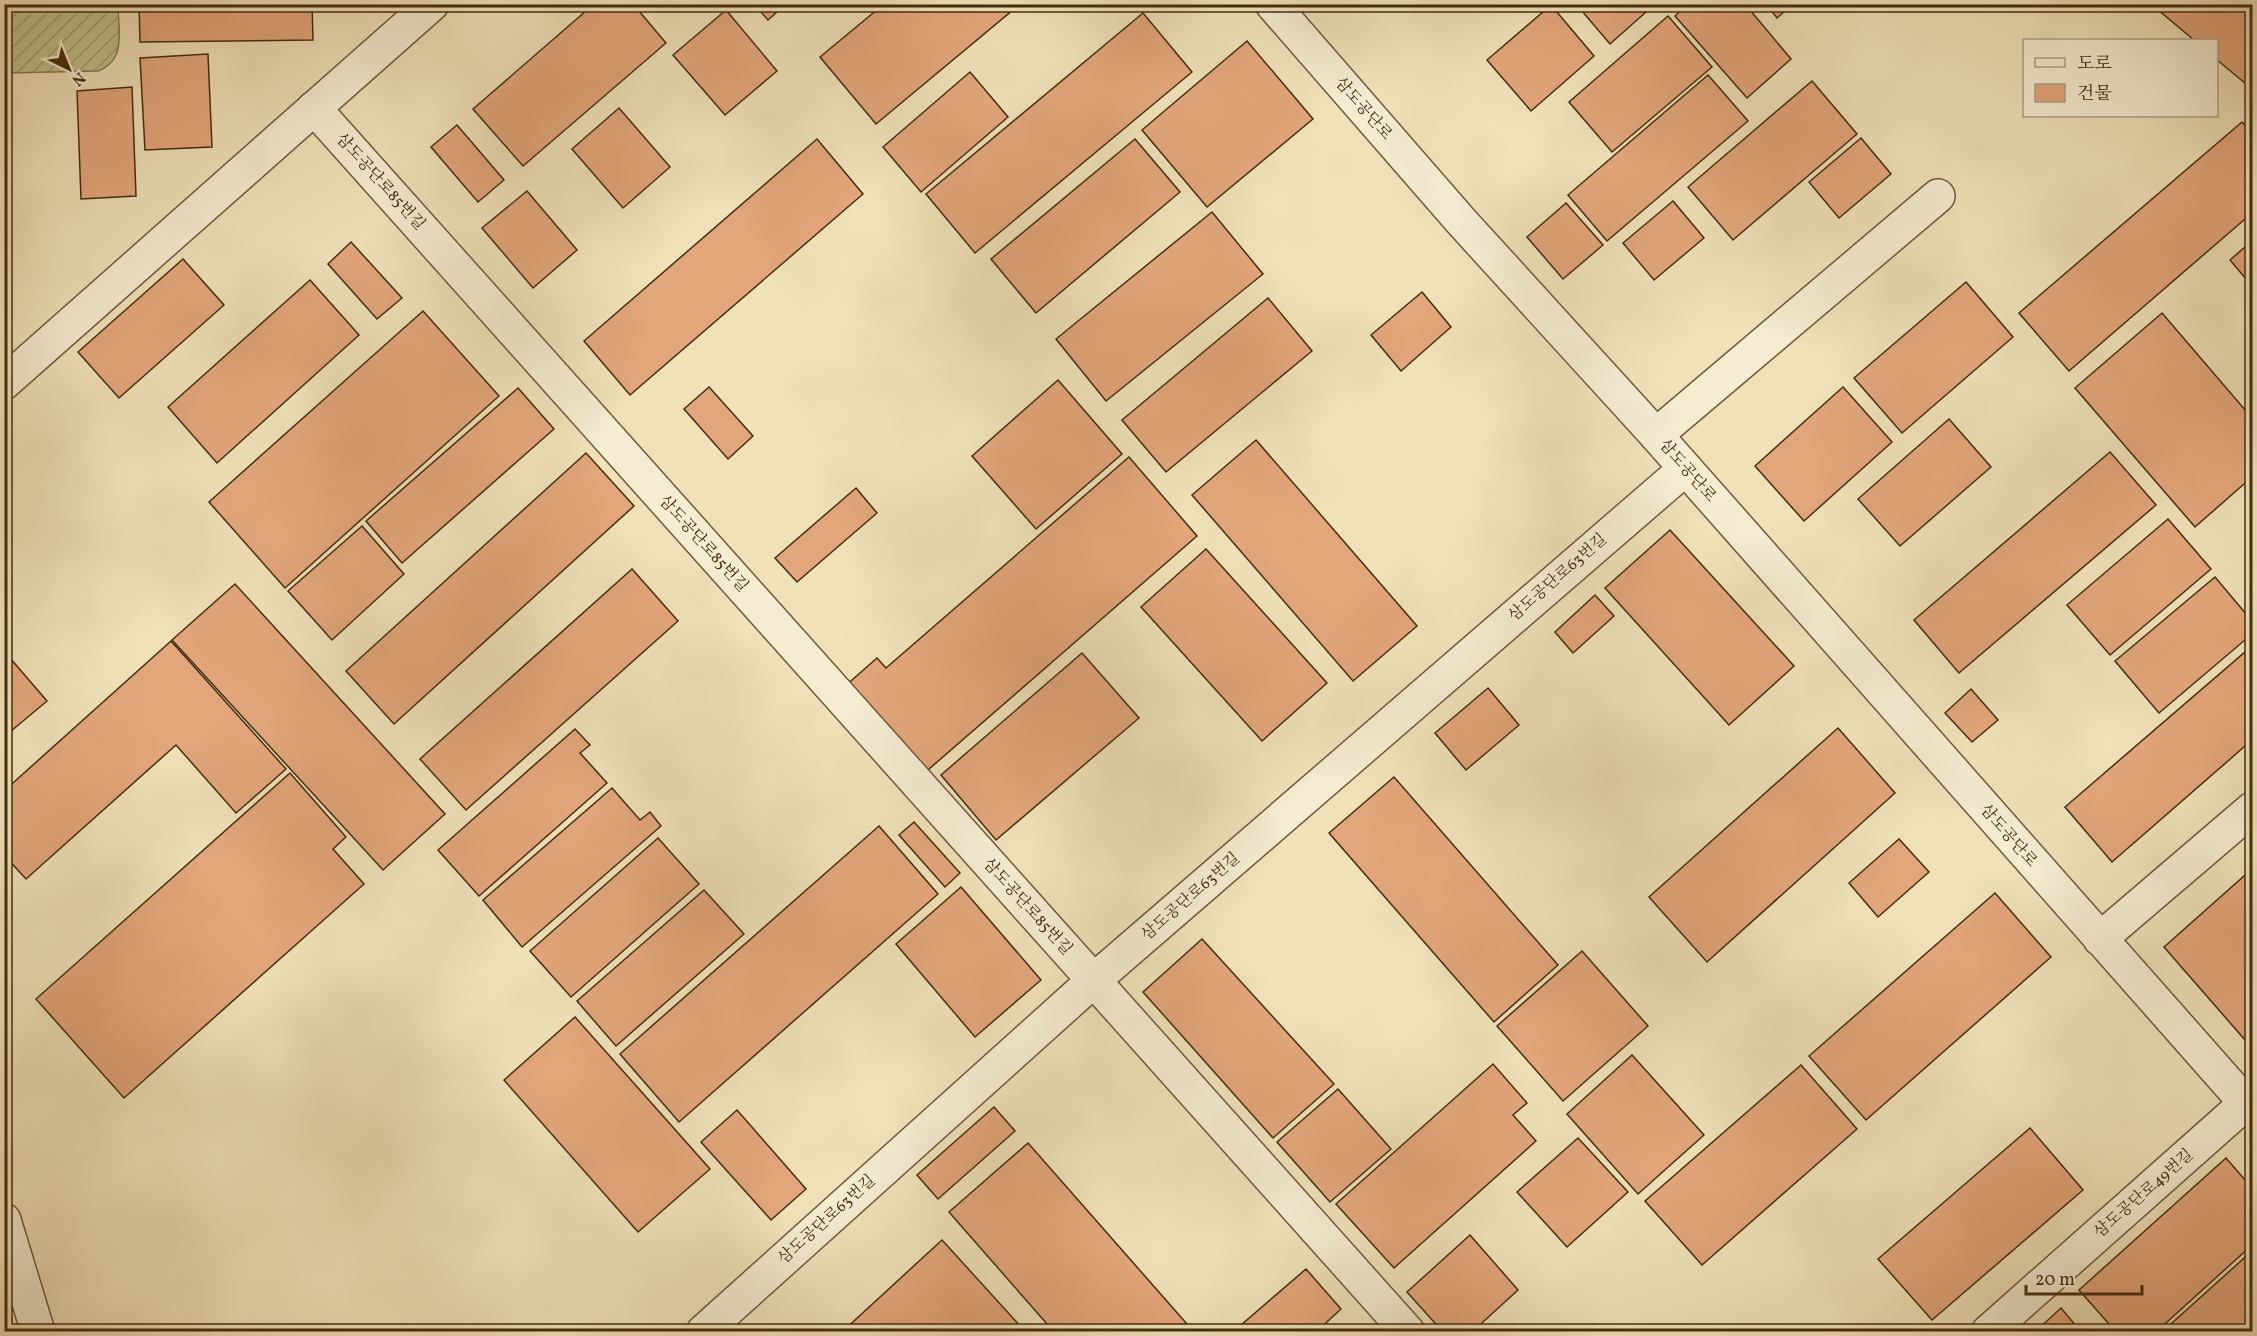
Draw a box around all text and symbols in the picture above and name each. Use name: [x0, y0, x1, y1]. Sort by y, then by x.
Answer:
north arrow: [39, 39, 99, 99]
legend: [2023, 39, 2218, 117]
text: 도로: [2077, 52, 2112, 77]
text: N: [66, 66, 90, 91]
street label: 삼도공단로: [1329, 73, 1397, 146]
text: 건물: [2077, 82, 2112, 107]
street label: 삼도공단로85번길: [330, 129, 430, 235]
street label: 삼도공단로: [1653, 435, 1721, 508]
street label: 삼도공단로85번길: [653, 491, 753, 597]
street label: 삼도공단로63번길: [1504, 529, 1612, 627]
street label: 삼도공단로: [1974, 800, 2042, 873]
street label: 삼도공단로63번길: [1137, 848, 1245, 946]
street label: 삼도공단로85번길: [977, 854, 1077, 960]
street label: 삼도공단로49번길: [2089, 1145, 2199, 1243]
street label: 삼도공단로63번길: [773, 1170, 881, 1270]
scale bar: [2026, 1258, 2142, 1296]
text: 20 m: [2035, 1268, 2075, 1293]

